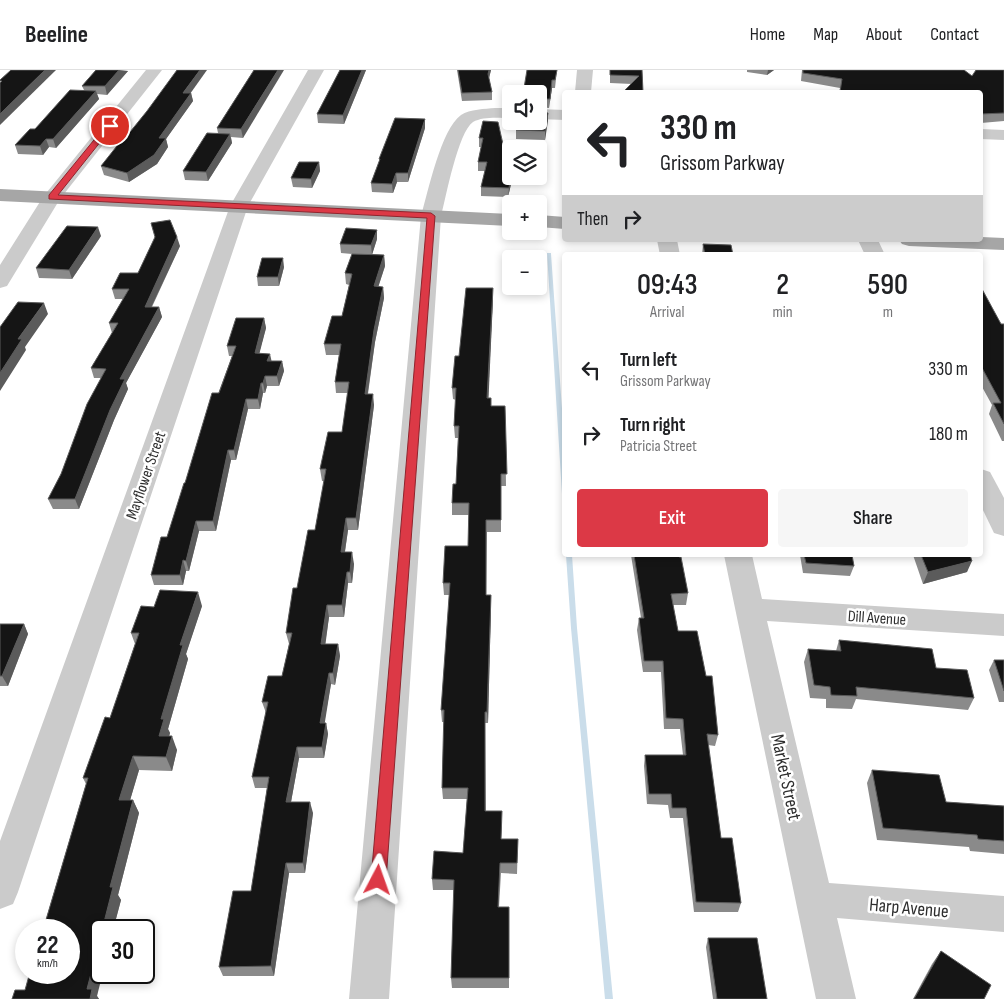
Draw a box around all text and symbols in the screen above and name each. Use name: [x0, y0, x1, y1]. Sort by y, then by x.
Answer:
text: Beeline: [25, 20, 88, 49]
text: Home: [750, 24, 785, 45]
text: Map: [813, 24, 838, 45]
text: About: [866, 24, 902, 45]
text: Contact: [930, 24, 979, 45]
map controls: [502, 85, 547, 295]
button: sound: [502, 85, 547, 130]
pin: [89, 105, 131, 147]
text: 330 m: [660, 107, 737, 150]
icon: left: [577, 110, 642, 175]
icon: arrive: [96, 112, 124, 140]
button: layers: [502, 140, 547, 185]
text: Grissom Parkway: [660, 150, 785, 177]
button: +: [502, 195, 547, 240]
icon: right: [618, 205, 646, 233]
text: Then: [577, 208, 608, 231]
button: −: [502, 250, 547, 295]
text: 09:43: [637, 267, 698, 303]
text: 2: [776, 267, 789, 303]
text: 590: [868, 267, 908, 303]
text: Arrival: [650, 303, 684, 322]
text: min: [772, 303, 793, 322]
text: m: [883, 303, 893, 322]
text: Turn left: [620, 349, 677, 372]
icon: left: [577, 356, 605, 384]
text: 330 m: [928, 358, 968, 381]
text: Grissom Parkway: [620, 372, 711, 391]
text: Turn right: [620, 414, 685, 437]
icon: right: [577, 421, 605, 449]
text: 180 m: [929, 423, 968, 446]
street label: Mayflower Street: [123, 429, 170, 522]
text: Patricia Street: [620, 437, 697, 456]
button: Exit: [577, 489, 768, 547]
button: Share: [778, 489, 968, 547]
street label: Dill Avenue: [847, 607, 907, 630]
street label: Market Street: [765, 732, 806, 823]
position arrow: [351, 853, 403, 905]
street label: Harp Avenue: [868, 894, 950, 923]
speed limit sign: 30: [90, 919, 155, 984]
text: 22: [37, 930, 58, 961]
text: km/h: [37, 956, 58, 971]

